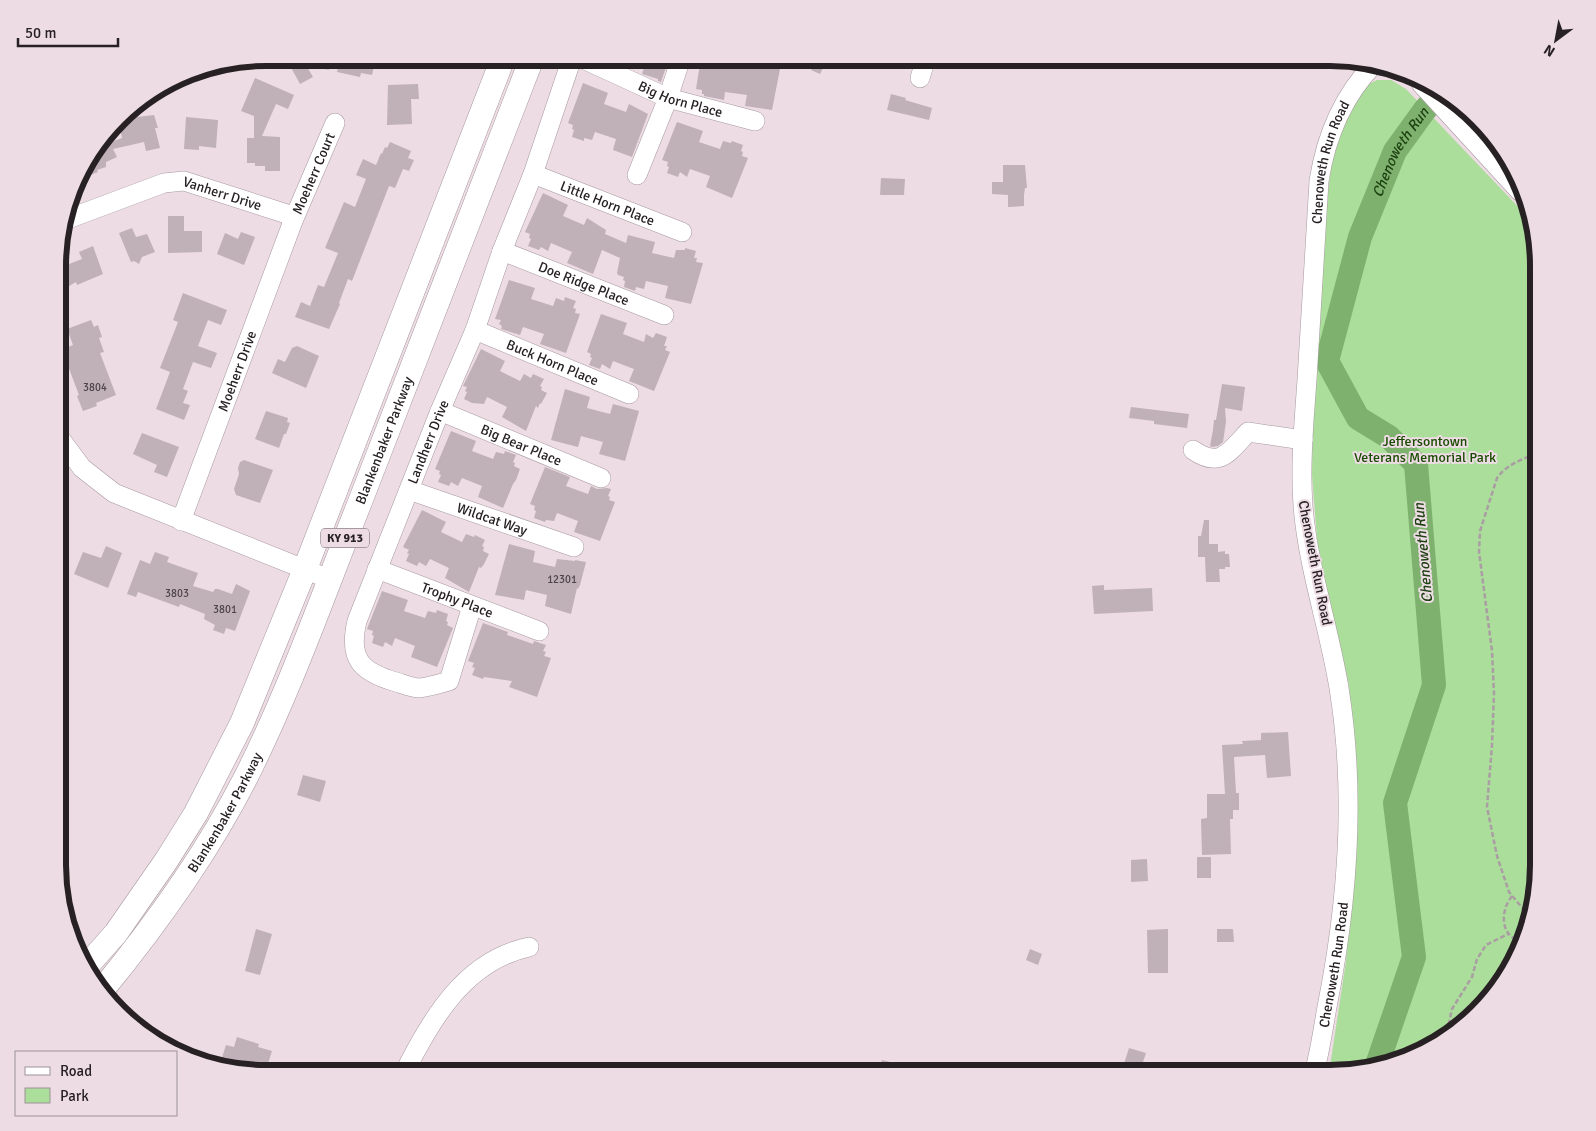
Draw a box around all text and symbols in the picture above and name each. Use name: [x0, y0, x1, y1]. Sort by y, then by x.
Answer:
scale bar: [18, 15, 118, 47]
north arrow: [1531, 15, 1581, 65]
text: 50 m: [25, 24, 56, 42]
text: N: [1541, 41, 1558, 60]
street label: Big Horn Place: [636, 77, 725, 121]
street label: Chenoweth Run Road: [1308, 98, 1353, 224]
water label: Chenoweth Run: [1368, 103, 1433, 200]
street label: Moeherr Court: [288, 130, 338, 217]
street label: Vanherr Drive: [181, 173, 264, 214]
street label: Little Horn Place: [558, 177, 657, 229]
street label: Doe Ridge Place: [536, 258, 632, 309]
street label: Moeherr Drive: [214, 328, 260, 414]
street label: Buck Horn Place: [504, 336, 601, 389]
street label: Blankenbaker Parkway: [351, 374, 417, 507]
house number: 3804: [83, 381, 107, 394]
street label: Landherr Drive: [404, 397, 452, 486]
street label: Big Bear Place: [478, 420, 564, 469]
park label: Jeffersontown Veterans Memorial Park: [1354, 433, 1496, 466]
street label: Wildcat Way: [455, 499, 530, 539]
street label: Chenoweth Run Road: [1295, 499, 1335, 627]
water label: Chenoweth Run: [1410, 501, 1436, 604]
road number: KY 913: [321, 528, 369, 548]
house number: 12301: [547, 573, 577, 586]
street label: Trophy Place: [419, 578, 496, 621]
house number: 3803: [165, 587, 189, 600]
house number: 3801: [213, 603, 237, 616]
street label: Blankenbaker Parkway: [184, 749, 266, 876]
street label: Chenoweth Run Road: [1315, 901, 1352, 1029]
legend: [15, 1051, 178, 1116]
text: Road: [60, 1062, 92, 1080]
text: Park: [60, 1087, 89, 1105]

